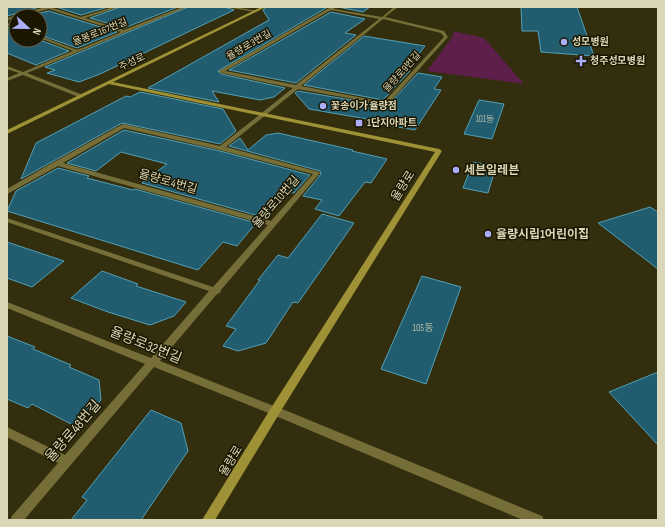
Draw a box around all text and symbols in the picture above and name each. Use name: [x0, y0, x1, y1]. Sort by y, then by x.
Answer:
north arrow: [8, 8, 48, 48]
street label: 율봉로167번길: [71, 16, 129, 48]
text: N: [30, 26, 44, 37]
street label: 율량로3번길: [224, 27, 274, 63]
place label: 성모병원: [572, 36, 609, 48]
marker: 성모병원: [559, 37, 569, 47]
street label: 율량로9번길: [381, 49, 423, 95]
street label: 주성로: [117, 51, 147, 73]
marker: 청주성모병원: [575, 55, 587, 67]
place label: 청주성모병원: [590, 55, 645, 67]
place label: 꽃송이가 율량점: [331, 100, 397, 112]
marker: 꽃송이가 율량점: [318, 101, 328, 111]
house number: 101동: [476, 114, 494, 125]
place label: 1단지아파트: [367, 117, 417, 129]
marker: 1단지아파트: [354, 118, 364, 128]
place label: 세븐일레븐: [464, 163, 519, 178]
marker: 세븐일레븐: [451, 165, 461, 175]
street label: 율량로4번길: [137, 166, 199, 198]
street label: 율량로: [388, 168, 418, 204]
street label: 율량로10번길: [249, 173, 303, 231]
place label: 율량시립1어린이집: [496, 227, 589, 242]
marker: 율량시립1어린이집: [483, 229, 493, 239]
house number: 105동: [412, 322, 434, 334]
street label: 율량로32번길: [108, 323, 184, 367]
street label: 율량로48번길: [42, 397, 104, 465]
street label: 율량로: [216, 443, 246, 479]

